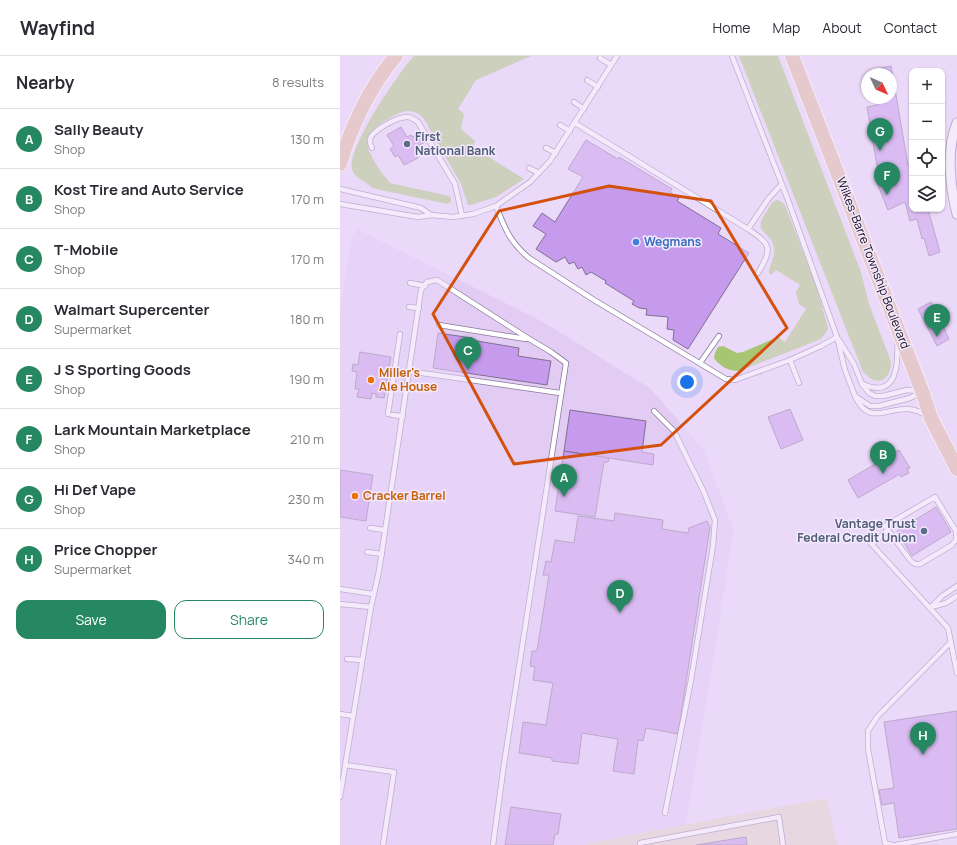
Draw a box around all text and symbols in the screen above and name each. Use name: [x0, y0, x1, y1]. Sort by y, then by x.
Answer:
text: Wayfind: [20, 15, 95, 41]
text: Home: [713, 18, 750, 37]
text: Map: [772, 18, 800, 37]
text: About: [822, 18, 862, 37]
text: Contact: [884, 18, 937, 37]
north arrow: [861, 68, 897, 104]
map controls: [909, 68, 945, 212]
button: +: [909, 68, 945, 104]
text: Nearby: [16, 71, 74, 94]
text: 8 results: [272, 73, 324, 91]
button: −: [909, 104, 945, 140]
pin: G: [867, 118, 893, 151]
text: Sally Beauty: [54, 119, 143, 140]
place label: First National Bank: [415, 128, 496, 159]
text: A: [25, 130, 33, 148]
text: 130 m: [290, 130, 324, 148]
marker: First National Bank: [402, 139, 412, 149]
text: Shop: [54, 140, 85, 158]
button: locate: [909, 140, 945, 176]
pin: F: [874, 162, 900, 195]
street label: Wilkes-Barre Township Boulevard: [833, 174, 914, 351]
button: layers: [909, 176, 945, 212]
text: Kost Tire and Auto Service: [54, 179, 244, 200]
text: B: [25, 190, 33, 208]
text: 170 m: [291, 190, 324, 208]
text: Shop: [54, 200, 85, 218]
place label: Wegmans: [644, 233, 702, 250]
marker: Wegmans: [631, 237, 641, 247]
text: T-Mobile: [54, 239, 118, 260]
text: C: [24, 250, 34, 268]
text: 170 m: [291, 250, 324, 268]
text: Shop: [54, 260, 85, 278]
text: Walmart Supercenter: [54, 299, 209, 320]
pin: E: [924, 304, 950, 337]
text: D: [24, 310, 34, 328]
text: 180 m: [290, 310, 324, 328]
text: Supermarket: [54, 320, 132, 338]
pin: C: [455, 337, 481, 370]
text: J S Sporting Goods: [54, 359, 191, 380]
place label: Miller's Ale House: [379, 364, 437, 395]
text: E: [25, 370, 33, 388]
text: 190 m: [289, 370, 324, 388]
your location: [677, 372, 697, 392]
marker: Miller's Ale House: [366, 375, 376, 385]
text: Shop: [54, 380, 85, 398]
text: Lark Mountain Marketplace: [54, 419, 251, 440]
text: F: [26, 430, 32, 448]
text: 210 m: [290, 430, 324, 448]
text: Shop: [54, 440, 85, 458]
pin: B: [870, 441, 896, 474]
pin: A: [551, 464, 577, 497]
text: Hi Def Vape: [54, 479, 136, 500]
place label: Cracker Barrel: [363, 487, 446, 504]
text: G: [24, 490, 34, 508]
text: 230 m: [288, 490, 324, 508]
marker: Cracker Barrel: [350, 491, 360, 501]
text: Shop: [54, 500, 85, 518]
place label: Vantage Trust Federal Credit Union: [797, 515, 916, 546]
marker: Vantage Trust Federal Credit Union: [919, 526, 929, 536]
text: Price Chopper: [54, 539, 157, 560]
text: H: [24, 550, 34, 568]
text: 340 m: [288, 550, 324, 568]
text: Supermarket: [54, 560, 132, 578]
pin: D: [607, 580, 633, 613]
button: Save: [16, 600, 166, 639]
button: Share: [174, 600, 324, 639]
pin: H: [910, 722, 936, 755]

